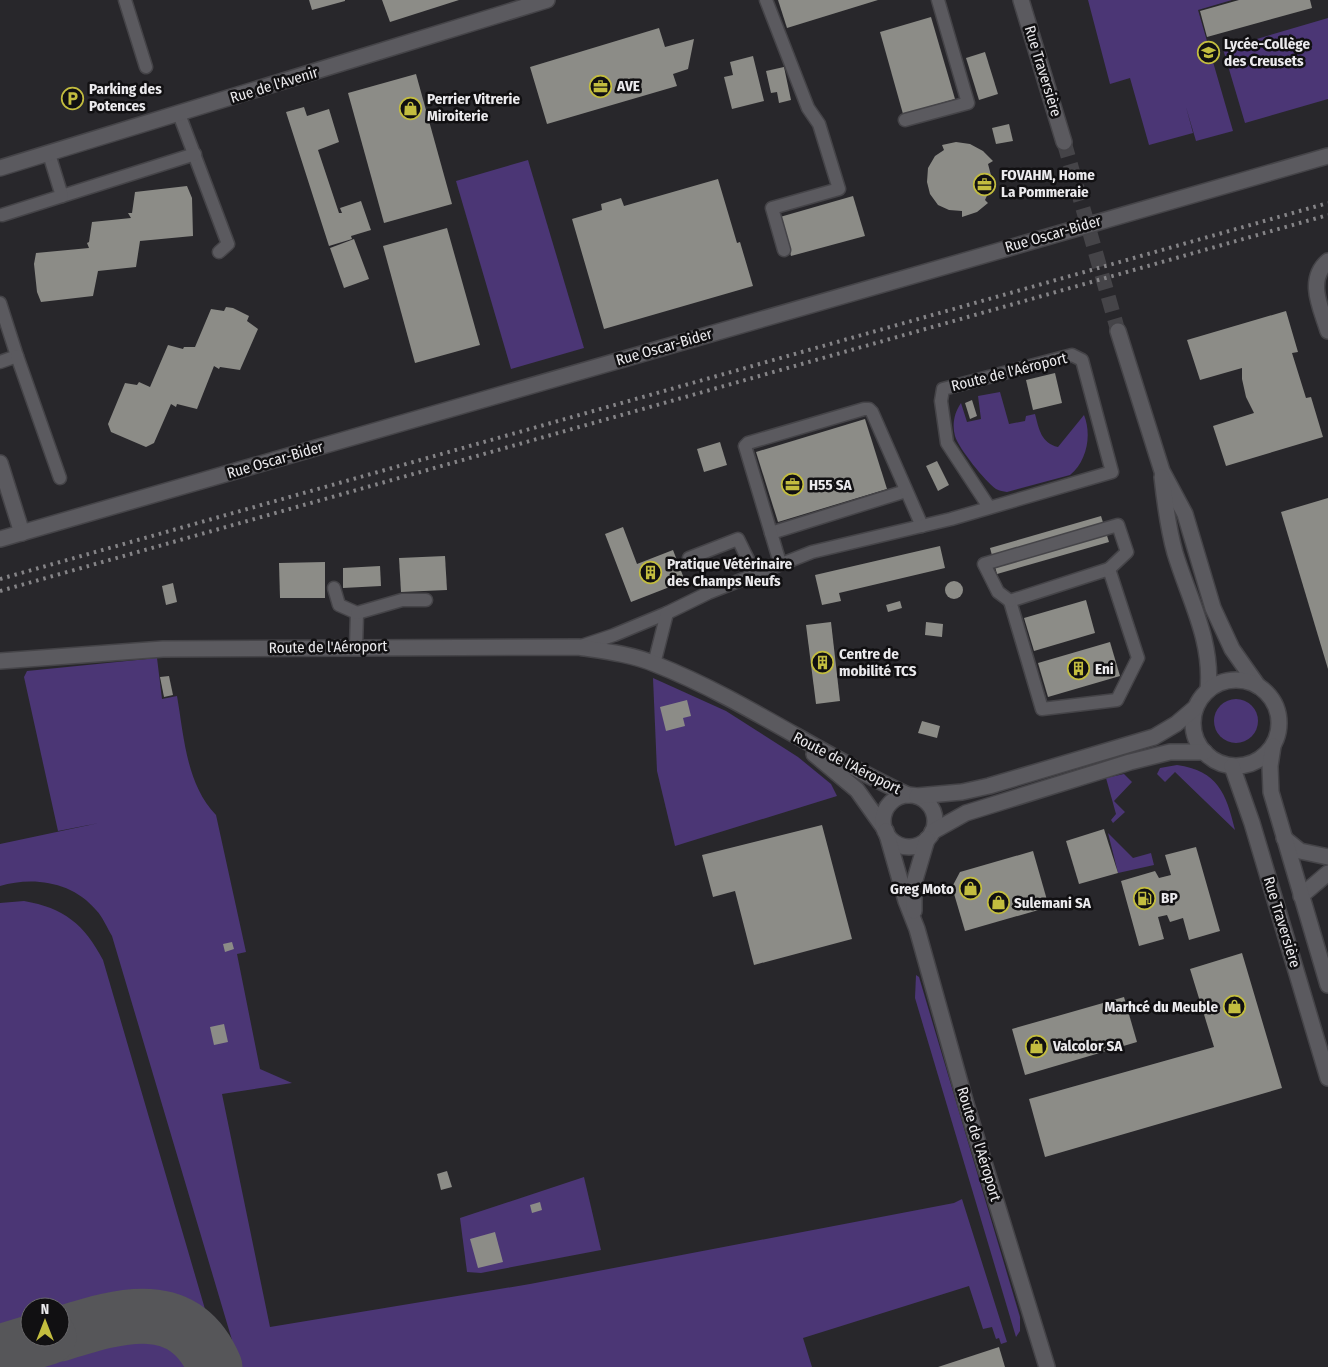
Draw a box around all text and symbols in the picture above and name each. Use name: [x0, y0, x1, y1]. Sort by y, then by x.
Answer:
street label: Rue Traversière: [1021, 23, 1065, 119]
place label: Lycée-Collège des Creusets: [1224, 35, 1310, 70]
school or university icon: Lycée-Collège des Creusets: [1196, 41, 1220, 65]
street label: Rue de l'Avenir: [228, 63, 321, 107]
office icon: AVE: [589, 74, 613, 98]
place label: AVE: [616, 77, 640, 95]
place label: Parking des Potences: [89, 80, 162, 115]
parking icon: Parking des Potences: [61, 86, 85, 110]
place label: Perrier Vitrerie Miroiterie: [427, 90, 520, 125]
shop icon: Perrier Vitrerie Miroiterie: [399, 96, 423, 120]
place label: FOVAHM, Home La Pommeraie: [1001, 166, 1095, 201]
office icon: FOVAHM, Home La Pommeraie: [973, 172, 997, 196]
street label: Rue Oscar-Bider: [1003, 211, 1104, 256]
street label: Rue Oscar-Bider: [614, 324, 715, 369]
street label: Route de l'Aéroport: [949, 349, 1069, 395]
street label: Rue Oscar-Bider: [225, 437, 326, 482]
office icon: H55 SA: [781, 473, 805, 497]
place label: H55 SA: [809, 476, 853, 494]
place label: Pratique Vétérinaire des Champs Neufs: [667, 555, 793, 590]
building icon: Pratique Vétérinaire des Champs Neufs: [639, 561, 663, 585]
street label: Route de l'Aéroport: [269, 637, 388, 657]
place label: Centre de mobilité TCS: [839, 645, 917, 680]
building icon: Centre de mobilité TCS: [811, 651, 835, 675]
building icon: Eni: [1067, 657, 1091, 681]
place label: Eni: [1095, 660, 1114, 678]
street label: Route de l'Aéroport: [790, 728, 904, 798]
street label: Rue Traversière: [1260, 874, 1304, 970]
shop icon: Greg Moto: [958, 877, 982, 901]
place label: Greg Moto: [890, 880, 954, 898]
fuel station icon: BP: [1133, 886, 1157, 910]
place label: BP: [1161, 889, 1178, 907]
shop icon: Sulemani SA: [986, 891, 1010, 915]
place label: Sulemani SA: [1014, 894, 1092, 912]
shop icon: Marhcé du Meuble: [1222, 995, 1246, 1019]
place label: Marhcé du Meuble: [1104, 998, 1218, 1016]
shop icon: Valcolor SA: [1025, 1034, 1049, 1058]
place label: Valcolor SA: [1052, 1037, 1123, 1055]
street label: Route de l'Aéroport: [953, 1085, 1005, 1203]
north arrow: [20, 1297, 70, 1347]
text: N: [41, 1301, 49, 1318]

